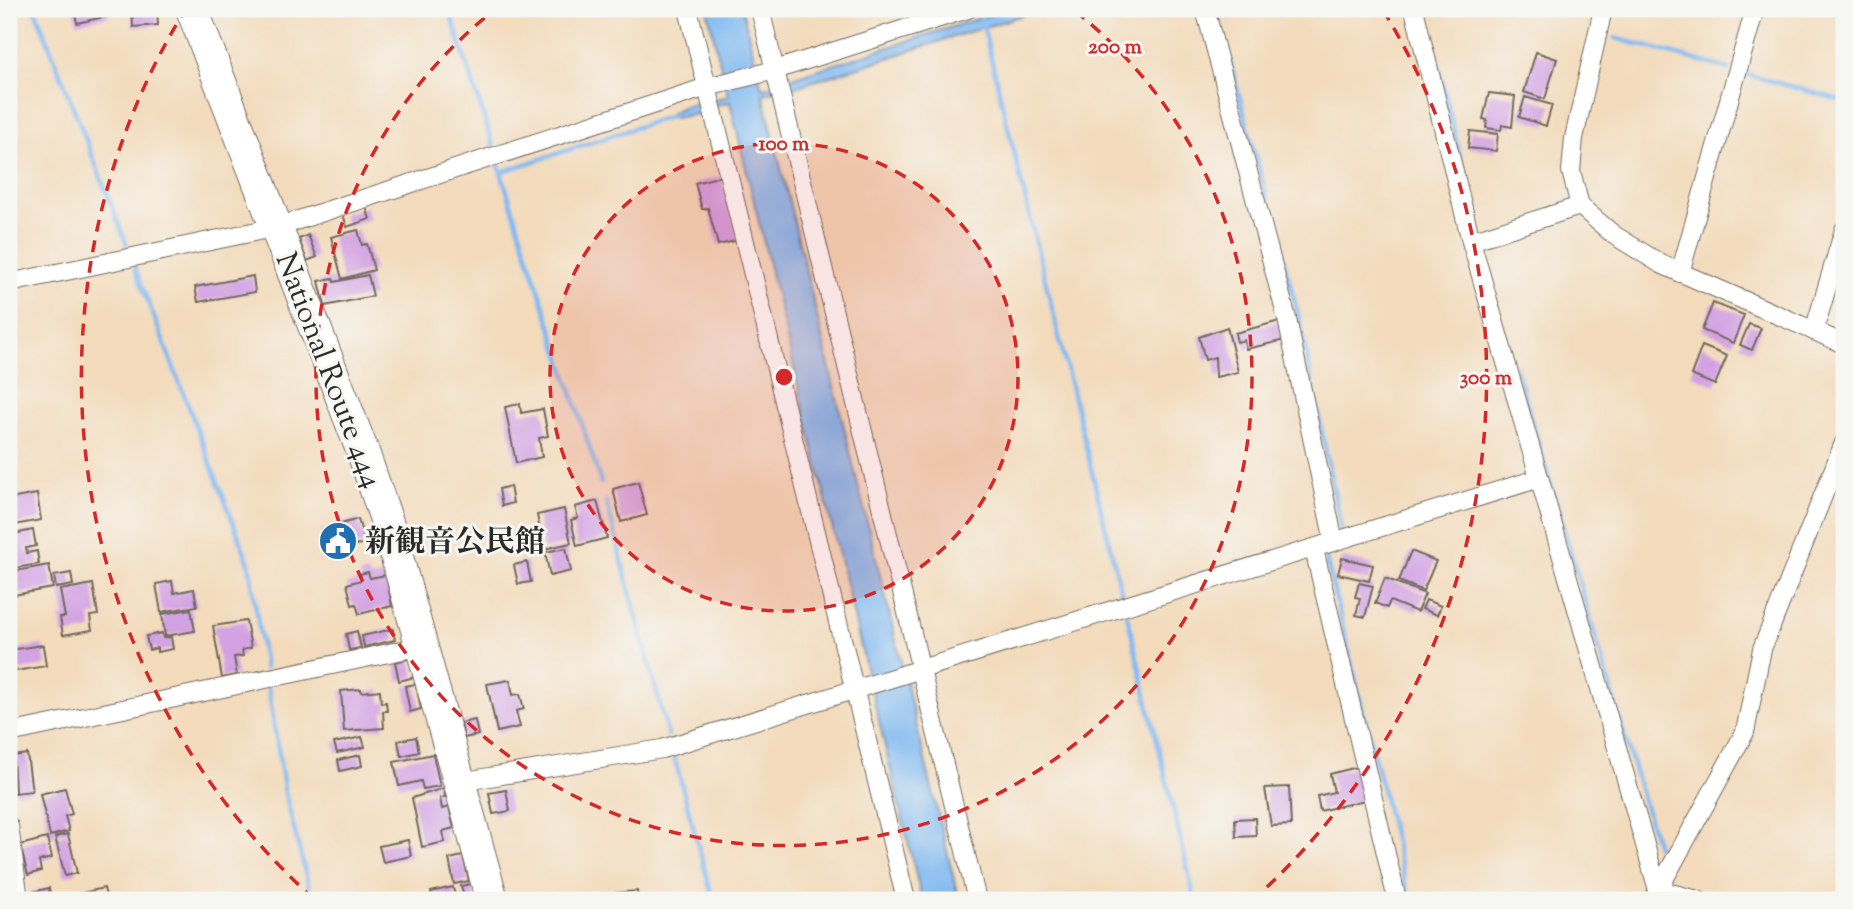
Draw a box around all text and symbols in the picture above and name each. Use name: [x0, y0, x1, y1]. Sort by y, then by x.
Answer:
text: 200 m: [1088, 33, 1143, 63]
text: 100 m: [759, 130, 810, 160]
street label: National Route 444: [263, 247, 392, 495]
text: 300 m: [1460, 364, 1513, 394]
centre of rings: [772, 365, 796, 389]
public building icon: 新観音公民館: [317, 520, 359, 562]
place label: 新観音公民館: [365, 522, 545, 565]

